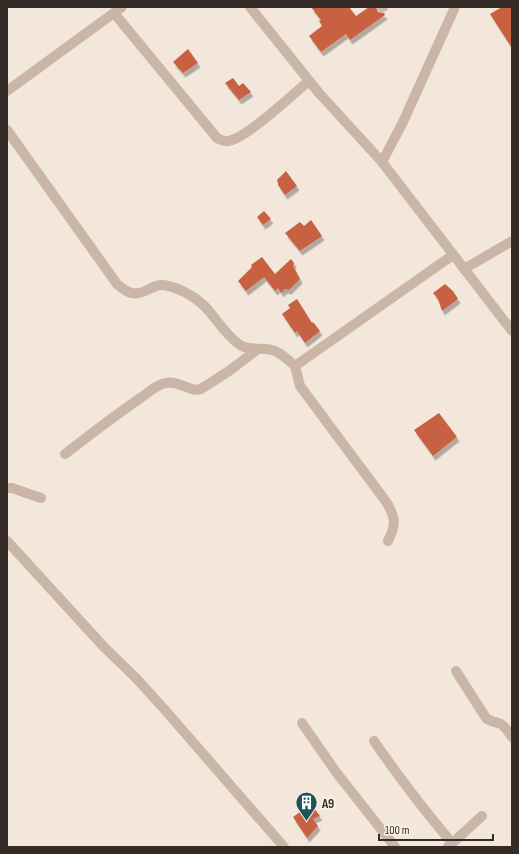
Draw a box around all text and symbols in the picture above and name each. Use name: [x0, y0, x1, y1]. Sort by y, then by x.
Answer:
building icon: A9: [293, 790, 319, 823]
place label: A9: [321, 796, 334, 812]
scale bar: [379, 816, 493, 842]
text: 100 m: [385, 823, 410, 838]

